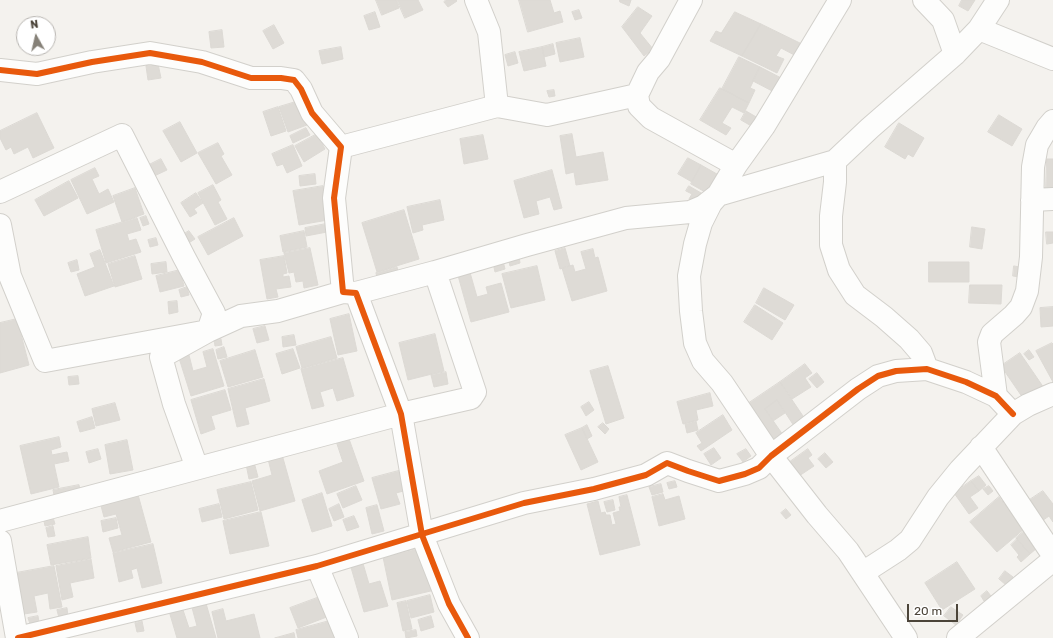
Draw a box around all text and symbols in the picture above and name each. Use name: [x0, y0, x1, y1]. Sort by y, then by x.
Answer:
north arrow: [16, 16, 56, 56]
text: N: [30, 18, 39, 32]
scale bar: [909, 596, 960, 622]
text: 20 m: [914, 604, 942, 618]

